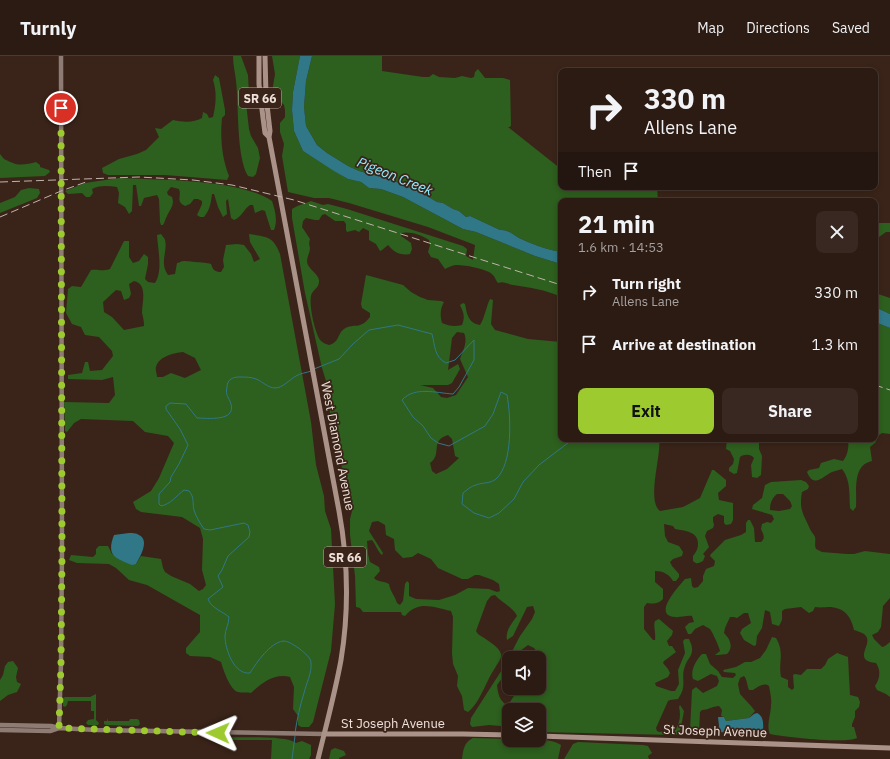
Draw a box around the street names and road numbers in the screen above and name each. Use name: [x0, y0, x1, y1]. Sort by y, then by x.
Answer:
road number: SR 66: [239, 88, 281, 108]
street label: West Diamond Avenue: [317, 380, 359, 512]
road number: SR 66: [324, 547, 366, 567]
street label: St Joseph Avenue: [341, 715, 445, 732]
street label: St Joseph Avenue: [663, 721, 767, 741]

